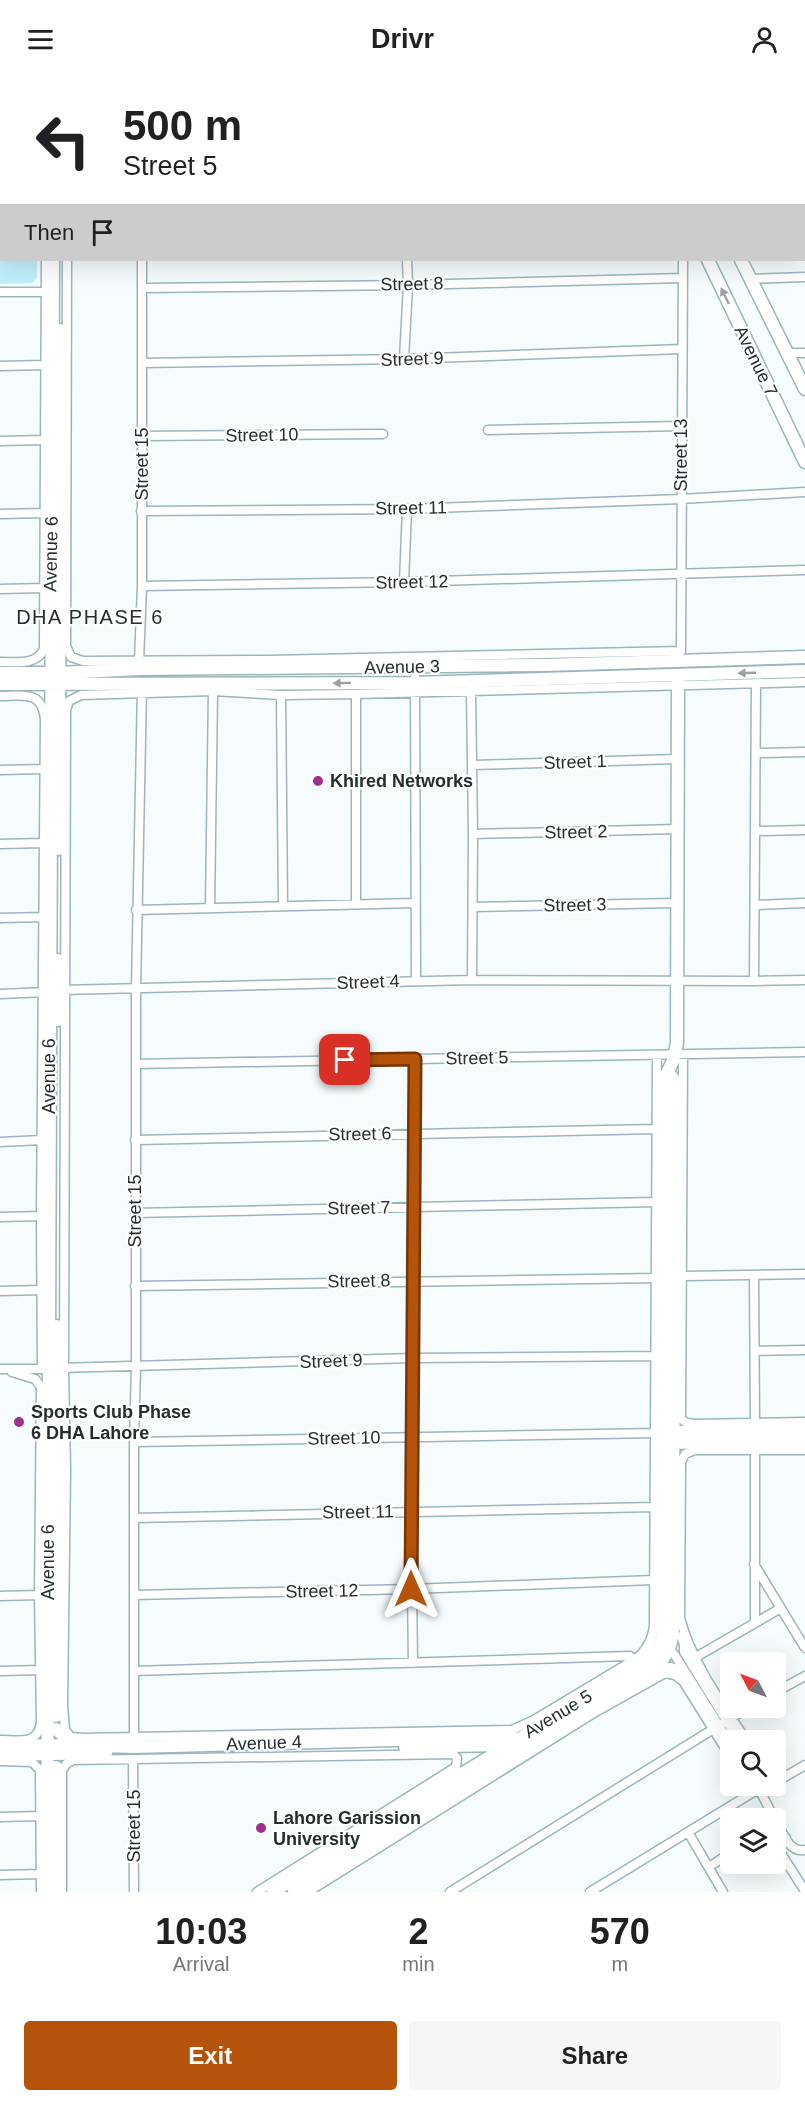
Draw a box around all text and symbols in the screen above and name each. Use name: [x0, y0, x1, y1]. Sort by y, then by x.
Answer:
icon: menu: [24, 23, 57, 56]
icon: person: [748, 23, 781, 56]
text: Drivr: [371, 24, 434, 54]
icon: left: [24, 102, 102, 180]
text: 500 m: [123, 102, 242, 149]
text: Street 5: [123, 151, 218, 181]
icon: arrive: [86, 216, 119, 249]
text: Then: [24, 220, 74, 245]
street label: Street 8: [380, 273, 444, 295]
one-way arrow: [721, 287, 731, 305]
street label: Avenue 7: [730, 323, 782, 399]
street label: Street 9: [380, 348, 444, 370]
street label: Street 13: [671, 418, 691, 492]
street label: Street 10: [225, 424, 299, 446]
street label: Street 15: [132, 427, 152, 501]
street label: Street 11: [375, 497, 447, 519]
street label: Avenue 6: [40, 516, 62, 592]
street label: Street 12: [375, 571, 449, 593]
district label: DHA PHASE 6: [16, 606, 164, 628]
street label: Avenue 3: [364, 656, 440, 678]
one-way arrow: [737, 669, 756, 678]
one-way arrow: [332, 678, 351, 688]
street label: Street 1: [543, 751, 607, 773]
place label: Khired Networks: [330, 771, 473, 791]
marker: Khired Networks: [311, 774, 325, 788]
street label: Street 2: [544, 821, 608, 843]
street label: Street 3: [543, 894, 607, 916]
street label: Street 4: [336, 971, 400, 993]
pin: [319, 1034, 370, 1085]
street label: Avenue 6: [39, 1038, 59, 1114]
icon: arrive: [328, 1043, 361, 1076]
street label: Street 5: [445, 1047, 509, 1069]
street label: Street 6: [328, 1123, 392, 1145]
street label: Street 15: [125, 1174, 145, 1248]
street label: Street 7: [327, 1197, 391, 1219]
street label: Street 8: [327, 1270, 391, 1292]
street label: Street 9: [299, 1350, 363, 1372]
place label: Sports Club Phase 6 DHA Lahore: [31, 1402, 191, 1443]
marker: Sports Club Phase 6 DHA Lahore: [12, 1415, 26, 1429]
street label: Street 10: [307, 1427, 381, 1449]
street label: Street 11: [322, 1501, 394, 1523]
street label: Avenue 6: [38, 1524, 58, 1600]
position arrow: [379, 1557, 443, 1621]
street label: Street 12: [285, 1580, 359, 1602]
north arrow: [720, 1652, 786, 1718]
map controls: [720, 1652, 786, 1874]
street label: Avenue 5: [520, 1686, 596, 1742]
button: search: [720, 1730, 786, 1796]
street label: Avenue 4: [226, 1732, 302, 1754]
street label: Street 15: [124, 1789, 144, 1863]
place label: Lahore Garission University: [273, 1808, 421, 1849]
button: layers: [720, 1808, 786, 1874]
marker: Lahore Garission University: [254, 1821, 268, 1835]
text: 10:03: [155, 1911, 247, 1952]
text: 2: [408, 1911, 428, 1952]
text: 570: [590, 1911, 650, 1952]
text: Arrival: [173, 1953, 230, 1975]
text: min: [402, 1953, 435, 1975]
text: m: [611, 1953, 628, 1975]
button: Exit: [24, 2021, 397, 2090]
button: Share: [409, 2021, 781, 2090]

